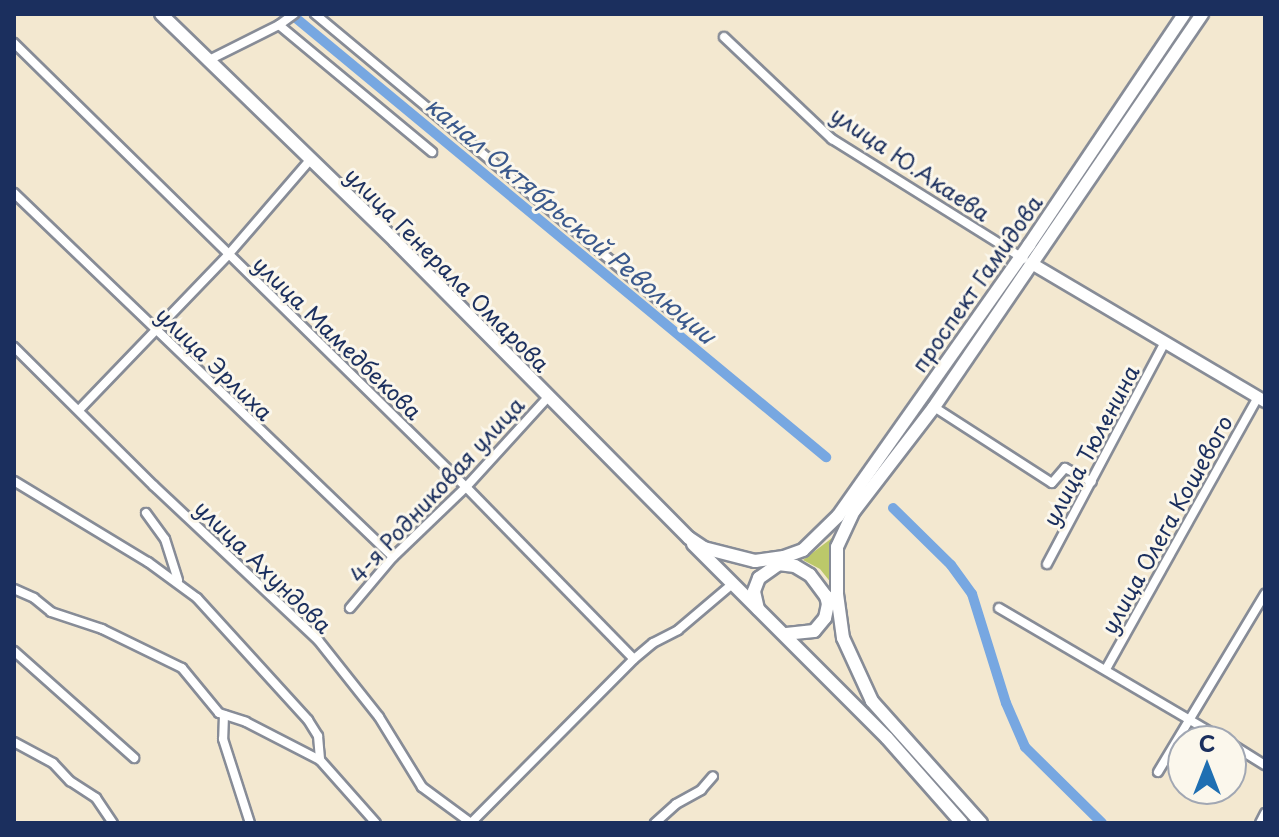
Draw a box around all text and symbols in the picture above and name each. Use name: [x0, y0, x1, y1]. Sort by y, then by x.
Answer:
water label: канал Октябрьской Революции: [420, 90, 722, 350]
street label: улица Ю.Акаева: [826, 100, 996, 226]
street label: улица Генерала Омарова: [340, 161, 556, 377]
street label: проспект Гамидова: [905, 189, 1047, 377]
street label: улица Мамедбекова: [248, 249, 428, 425]
street label: улица Эрлиха: [151, 301, 279, 425]
street label: улица Тюленина: [1036, 360, 1144, 530]
street label: 4-я Родниковая улица: [343, 390, 529, 588]
street label: улица Олега Кошевого: [1094, 409, 1238, 639]
street label: улица Ахундова: [190, 494, 338, 638]
north arrow: [1167, 725, 1247, 805]
text: С: [1199, 726, 1215, 759]

